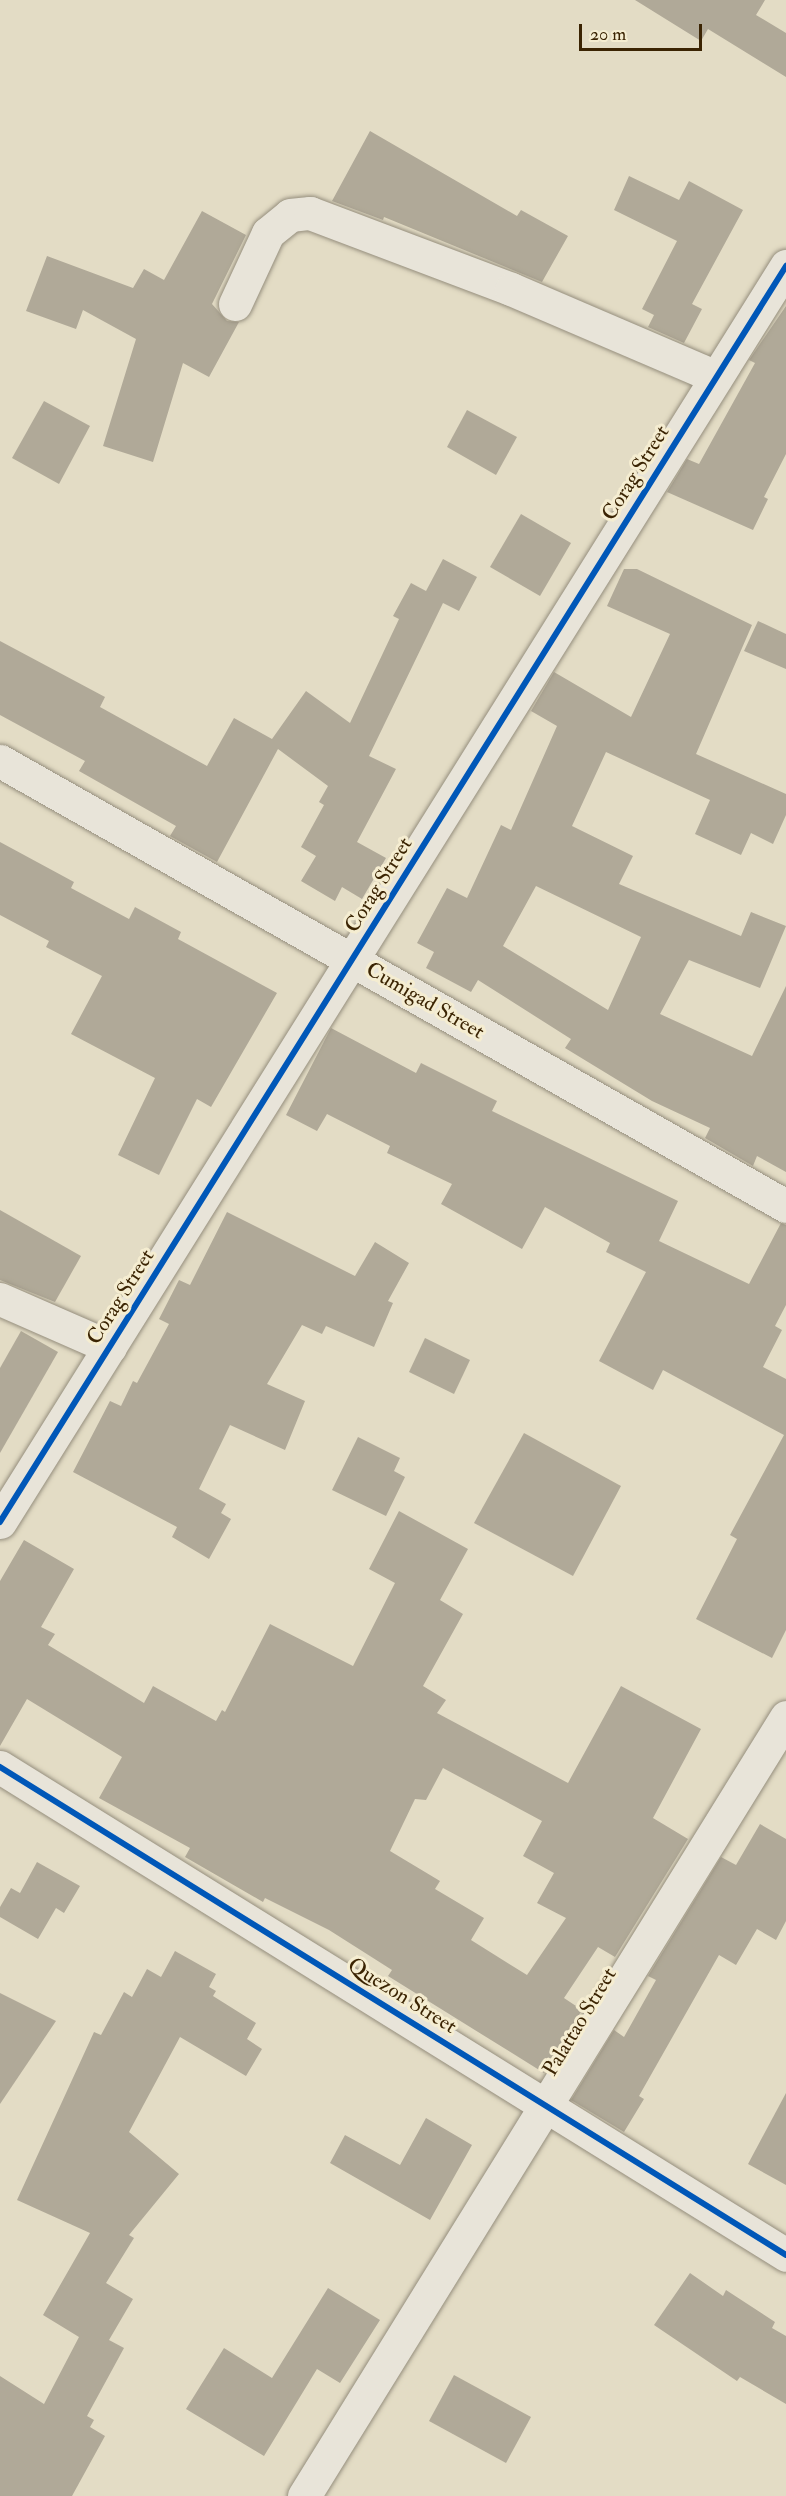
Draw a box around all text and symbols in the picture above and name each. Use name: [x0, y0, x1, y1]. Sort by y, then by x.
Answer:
scale bar: [582, 12, 705, 50]
text: 20 m: [590, 23, 626, 46]
street label: Corag Street: [597, 421, 675, 525]
street label: Corag Street: [340, 833, 418, 937]
street label: Cumigad Street: [361, 957, 489, 1045]
street label: Corag Street: [82, 1245, 160, 1349]
street label: Quezon Street: [343, 1953, 461, 2039]
street label: Palattao Street: [538, 1963, 622, 2081]

